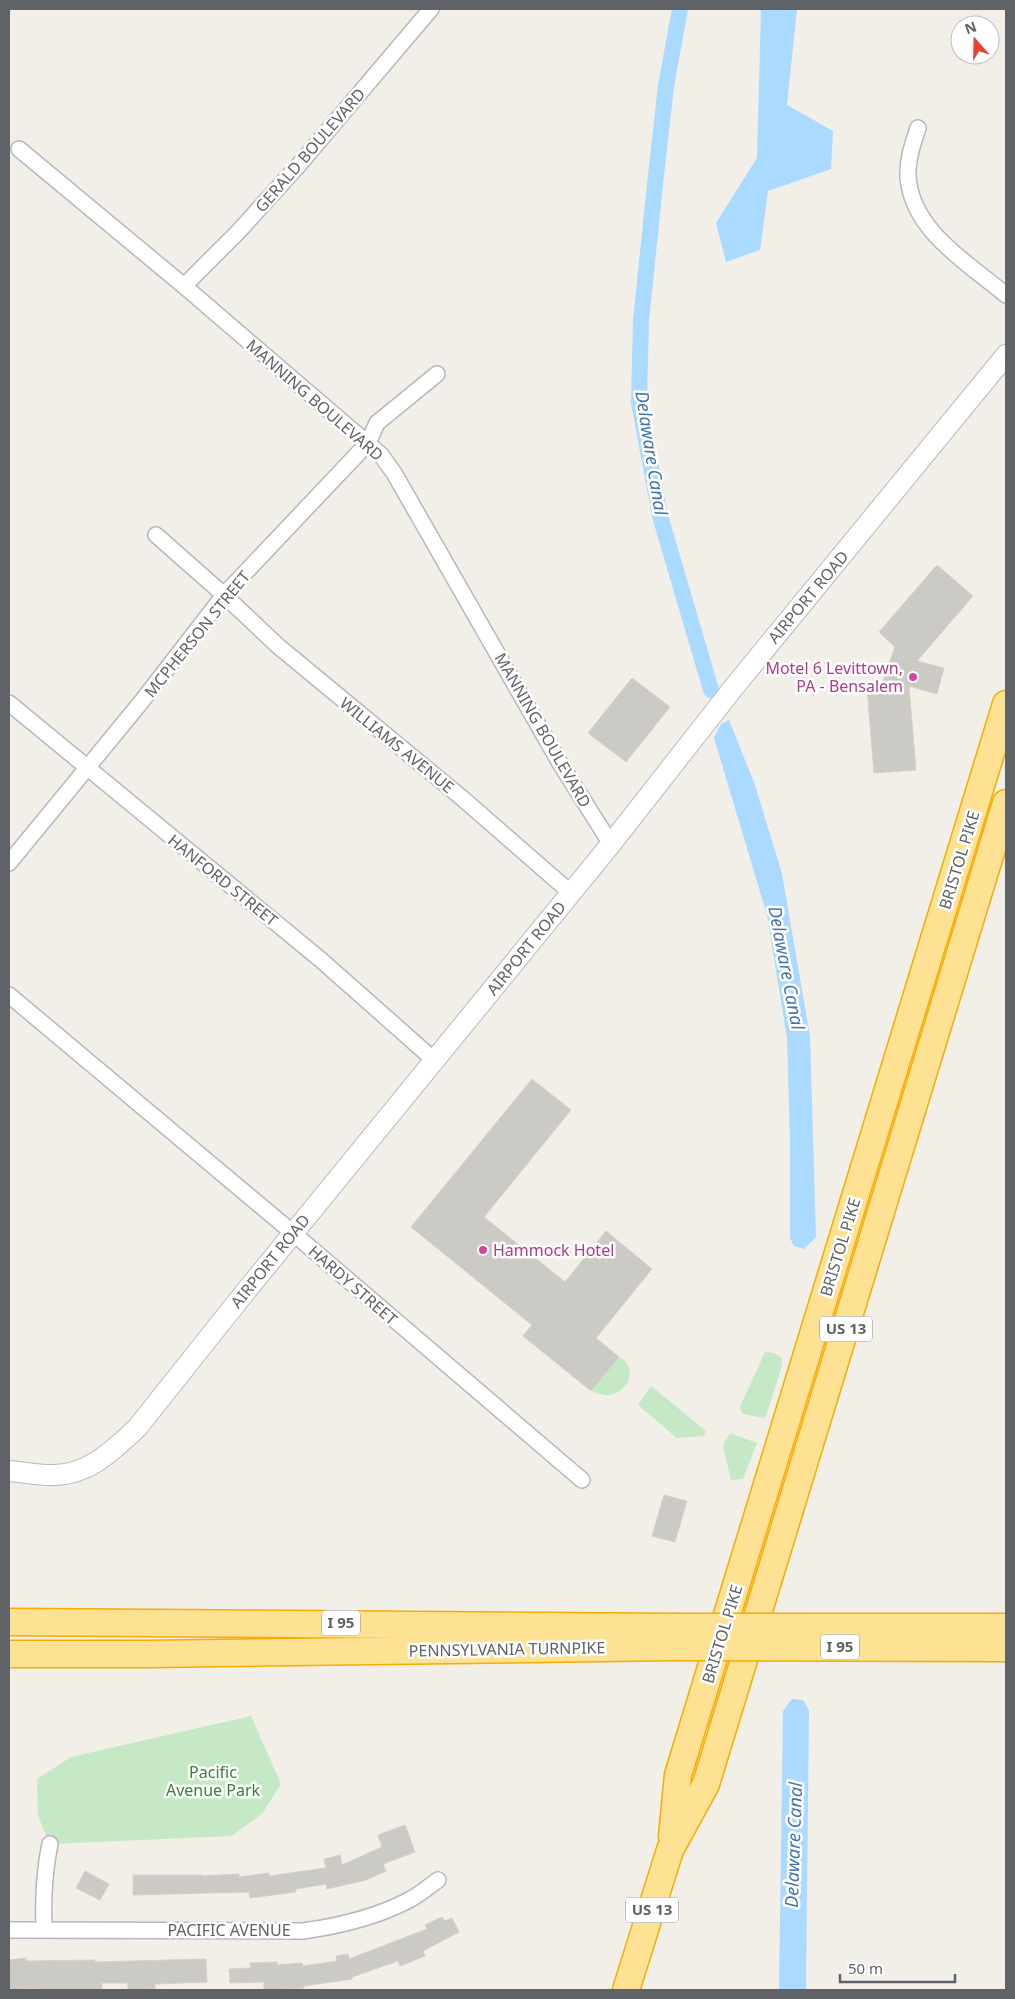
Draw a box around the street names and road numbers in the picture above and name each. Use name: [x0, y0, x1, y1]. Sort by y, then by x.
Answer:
street label: GERALD BOULEVARD: [250, 83, 370, 217]
street label: MANNING BOULEVARD: [242, 334, 388, 466]
street label: AIRPORT ROAD: [763, 546, 853, 648]
street label: MCPHERSON STREET: [139, 566, 255, 702]
street label: MANNING BOULEVARD: [490, 649, 596, 811]
street label: WILLIAMS AVENUE: [335, 692, 459, 798]
street label: BRISTOL PIKE: [934, 808, 984, 912]
street label: HANFORD STREET: [164, 829, 283, 931]
street label: AIRPORT ROAD: [481, 896, 571, 1000]
street label: BRISTOL PIKE: [815, 1195, 865, 1299]
street label: AIRPORT ROAD: [225, 1209, 315, 1313]
street label: HARDY STREET: [304, 1240, 402, 1330]
road number: US 13: [820, 1316, 872, 1342]
street label: BRISTOL PIKE: [697, 1582, 747, 1686]
road number: I 95: [322, 1610, 360, 1636]
road number: I 95: [821, 1634, 859, 1660]
street label: PENNSYLVANIA TURNPIKE: [409, 1636, 605, 1662]
road number: US 13: [626, 1898, 678, 1922]
street label: PACIFIC AVENUE: [167, 1919, 291, 1941]

